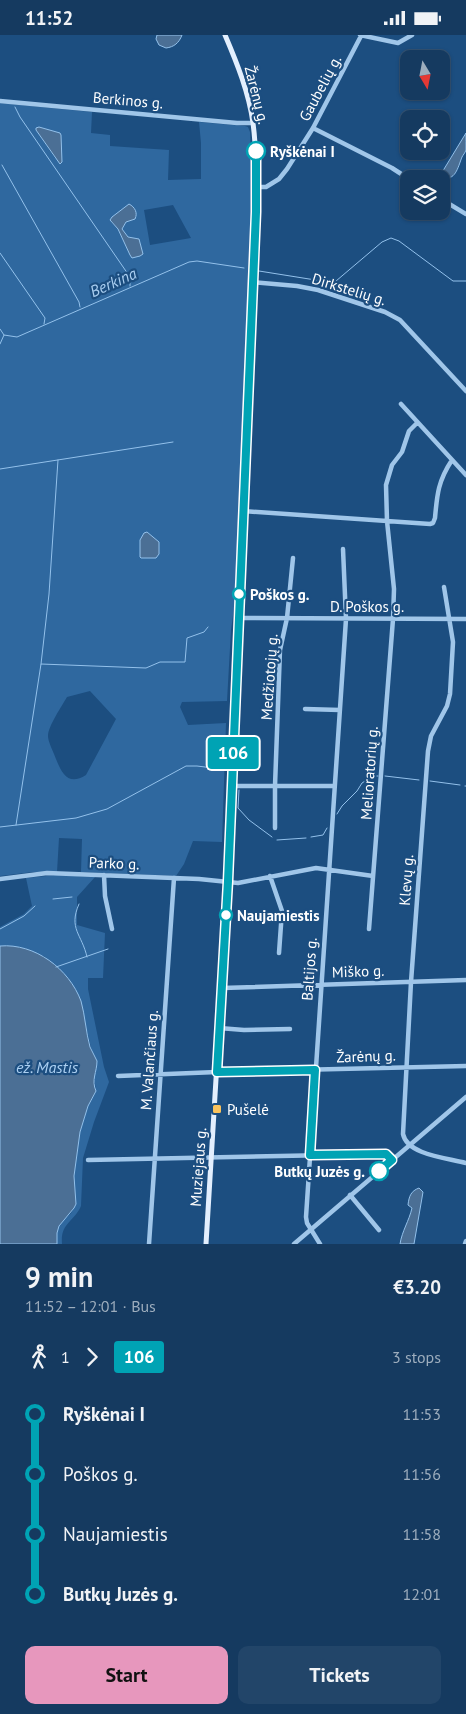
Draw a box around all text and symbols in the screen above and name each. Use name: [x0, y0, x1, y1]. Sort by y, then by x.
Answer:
text: 11:52: [25, 6, 73, 30]
north arrow: [400, 50, 450, 100]
map controls: [400, 50, 450, 220]
street label: Gaubelių g.: [295, 52, 345, 124]
street label: Žarėnų g.: [241, 64, 273, 126]
street label: Berkinos g.: [92, 87, 164, 113]
button: locate: [400, 110, 450, 160]
marker: Ryškėnai I: [246, 141, 266, 161]
place label: Ryškėnai I: [270, 142, 335, 161]
button: layers: [400, 170, 450, 220]
water label: Berkina: [87, 263, 140, 301]
street label: Dirkstelių g.: [310, 269, 388, 309]
place label: Poškos g.: [250, 585, 310, 604]
marker: Poškos g.: [232, 587, 246, 601]
street label: D. Poškos g.: [330, 597, 404, 616]
street label: Medžiotojų g.: [257, 633, 281, 721]
street label: Melioratorių g.: [356, 725, 382, 821]
line badge: 106: [204, 737, 262, 769]
text: 106: [218, 741, 248, 764]
street label: Parko g.: [88, 853, 140, 873]
street label: Klevų g.: [395, 854, 417, 906]
place label: Naujamiestis: [237, 906, 320, 925]
marker: Naujamiestis: [219, 908, 233, 922]
street label: Baltijos g.: [297, 937, 321, 1001]
street label: Miško g.: [331, 961, 385, 981]
street label: M. Valančiaus g.: [136, 1009, 162, 1111]
street label: Žarėnų g.: [336, 1045, 396, 1067]
water label: ež. Mastis: [16, 1057, 79, 1077]
place label: Pušelė: [227, 1100, 269, 1119]
marker: Pušelė: [211, 1103, 223, 1115]
street label: Muziejaus g.: [186, 1127, 210, 1207]
marker: Butkų Juzės g.: [369, 1161, 389, 1181]
place label: Butkų Juzės g.: [274, 1162, 365, 1181]
text: 9 min: [25, 1258, 93, 1295]
text: €3.20: [393, 1275, 441, 1299]
text: 11:52 – 12:01 · Bus: [25, 1296, 156, 1316]
icon: walk: [25, 1343, 53, 1371]
icon: forward: [78, 1343, 106, 1371]
text: 106: [124, 1345, 154, 1368]
text: 1: [61, 1347, 70, 1367]
text: 3 stops: [392, 1347, 441, 1367]
text: Ryškėnai I: [63, 1402, 145, 1426]
text: 11:53: [403, 1404, 441, 1424]
text: Poškos g.: [63, 1462, 138, 1486]
text: 11:56: [403, 1464, 441, 1484]
text: Naujamiestis: [63, 1522, 168, 1546]
text: 11:58: [403, 1524, 441, 1544]
text: Butkų Juzės g.: [63, 1582, 178, 1606]
text: 12:01: [403, 1584, 441, 1604]
button: Start: [25, 1646, 228, 1704]
button: Tickets: [238, 1646, 441, 1704]

